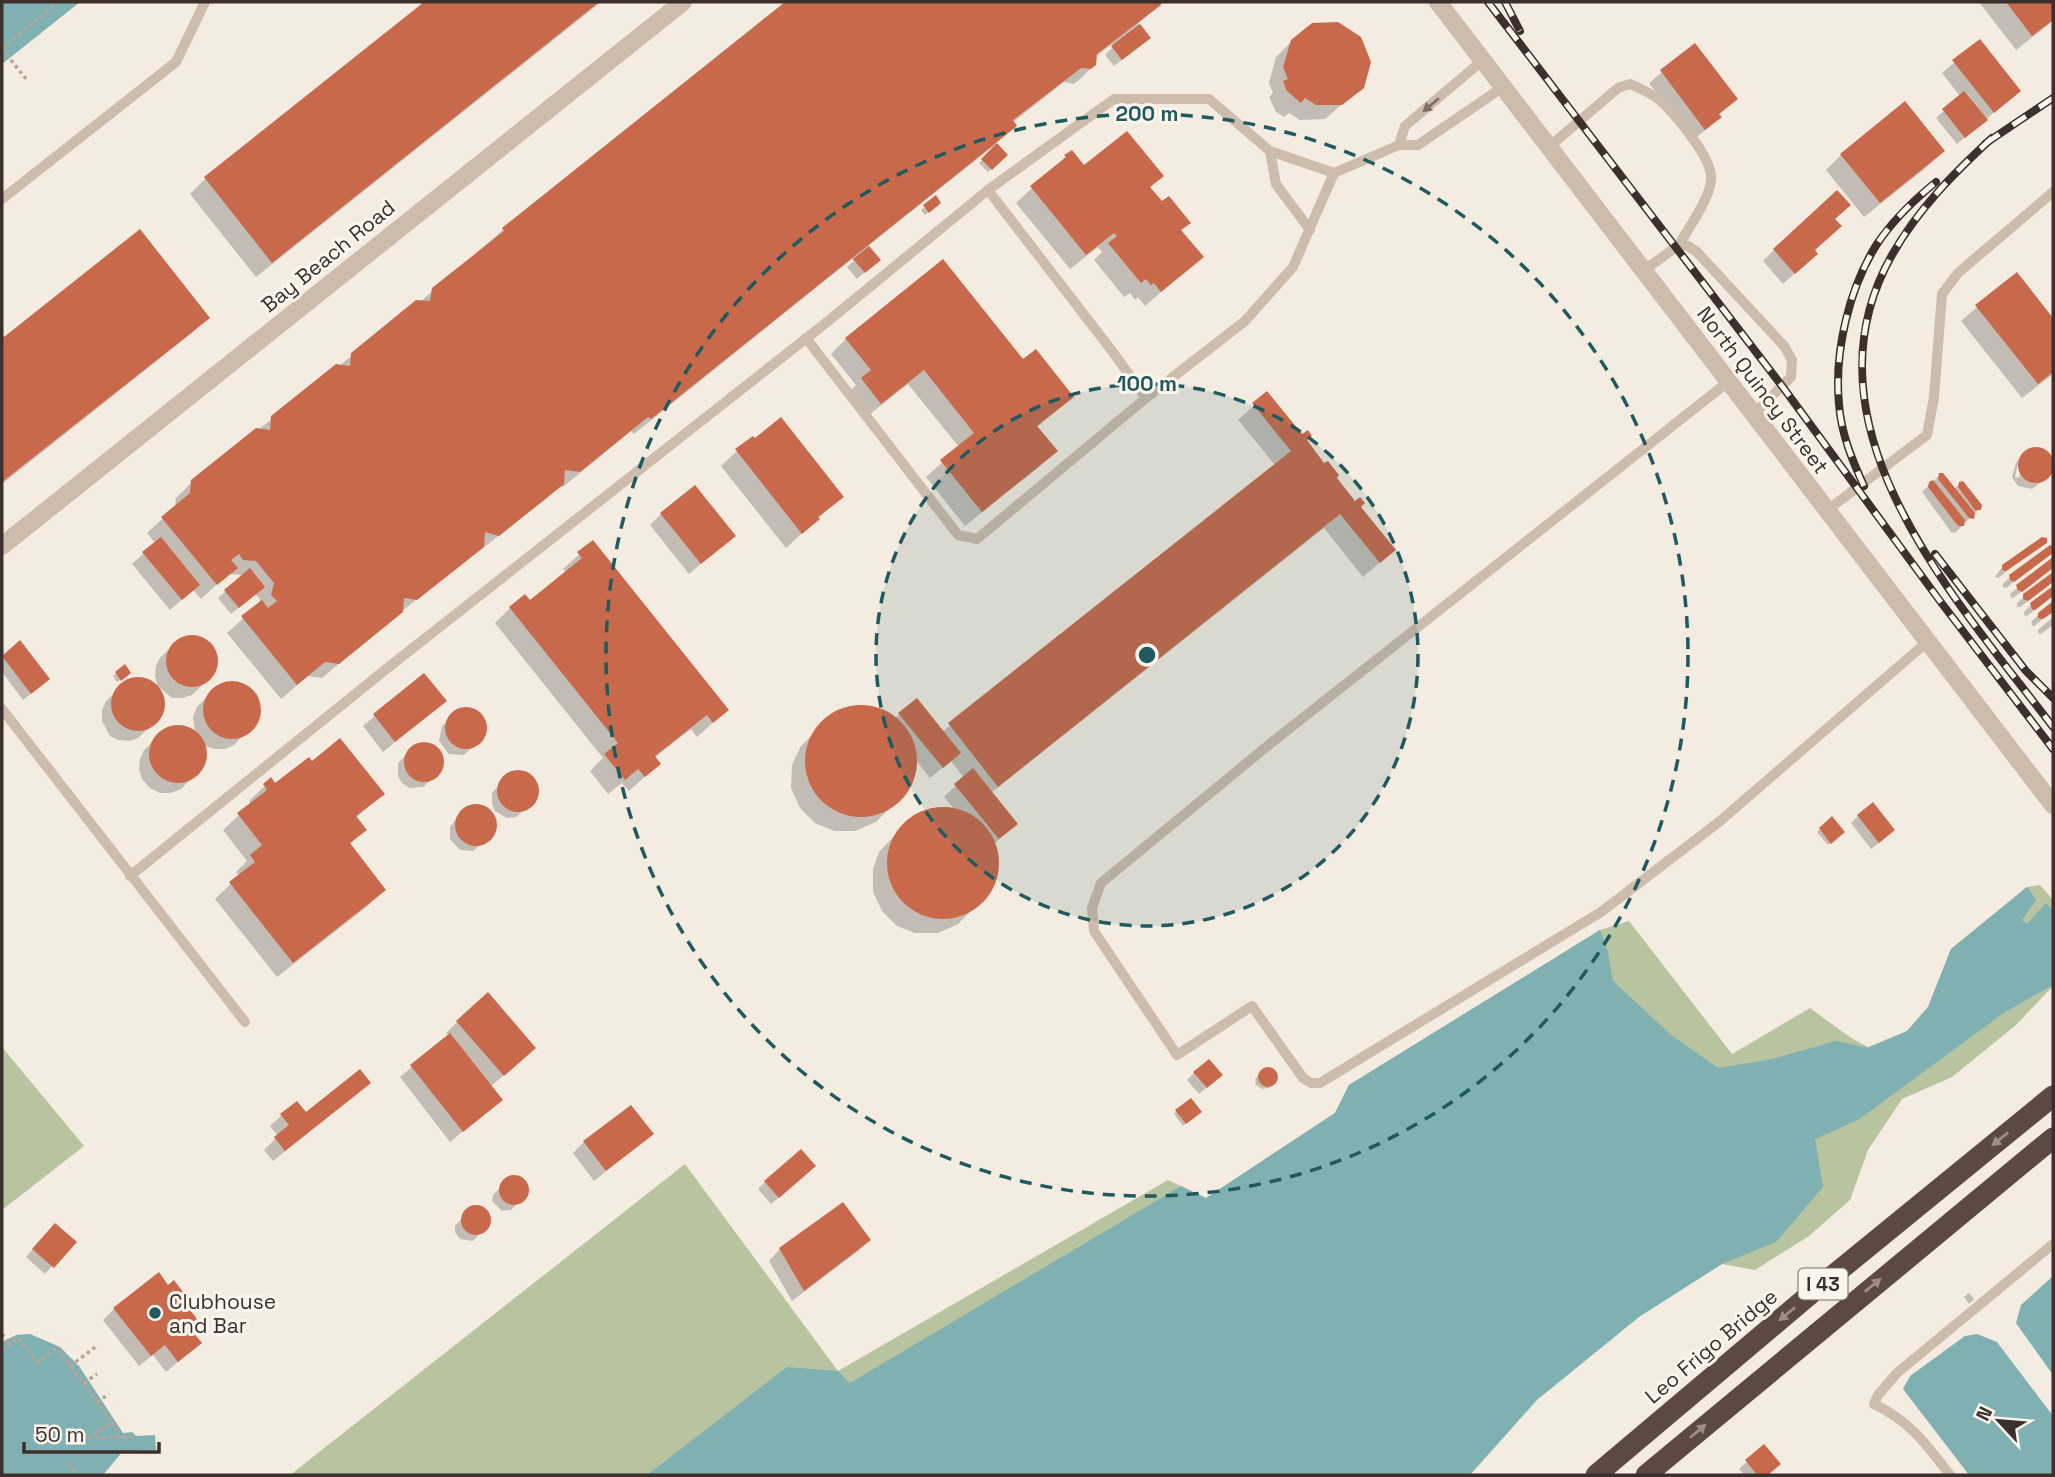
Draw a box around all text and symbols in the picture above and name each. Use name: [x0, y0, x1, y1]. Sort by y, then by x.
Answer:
one-way arrow: [1422, 97, 1440, 112]
text: 200 m: [1116, 100, 1178, 127]
street label: Bay Beach Road: [256, 194, 400, 318]
street label: North Quincy Street: [1691, 301, 1835, 479]
text: 100 m: [1117, 370, 1177, 397]
centre of rings: [1135, 643, 1159, 667]
one-way arrow: [1992, 1131, 2009, 1146]
road number: I 43: [1798, 1268, 1848, 1300]
one-way arrow: [1863, 1278, 1881, 1293]
street label: Leo Frigo Bridge: [1639, 1283, 1783, 1409]
place label: Clubhouse and Bar: [169, 1288, 276, 1339]
marker: Clubhouse and Bar: [147, 1305, 163, 1321]
one-way arrow: [1778, 1306, 1795, 1321]
north arrow: [1964, 1386, 2034, 1456]
text: N: [1970, 1403, 1998, 1425]
scale bar: [24, 1410, 159, 1454]
text: 50 m: [35, 1421, 85, 1448]
one-way arrow: [1690, 1424, 1707, 1439]

